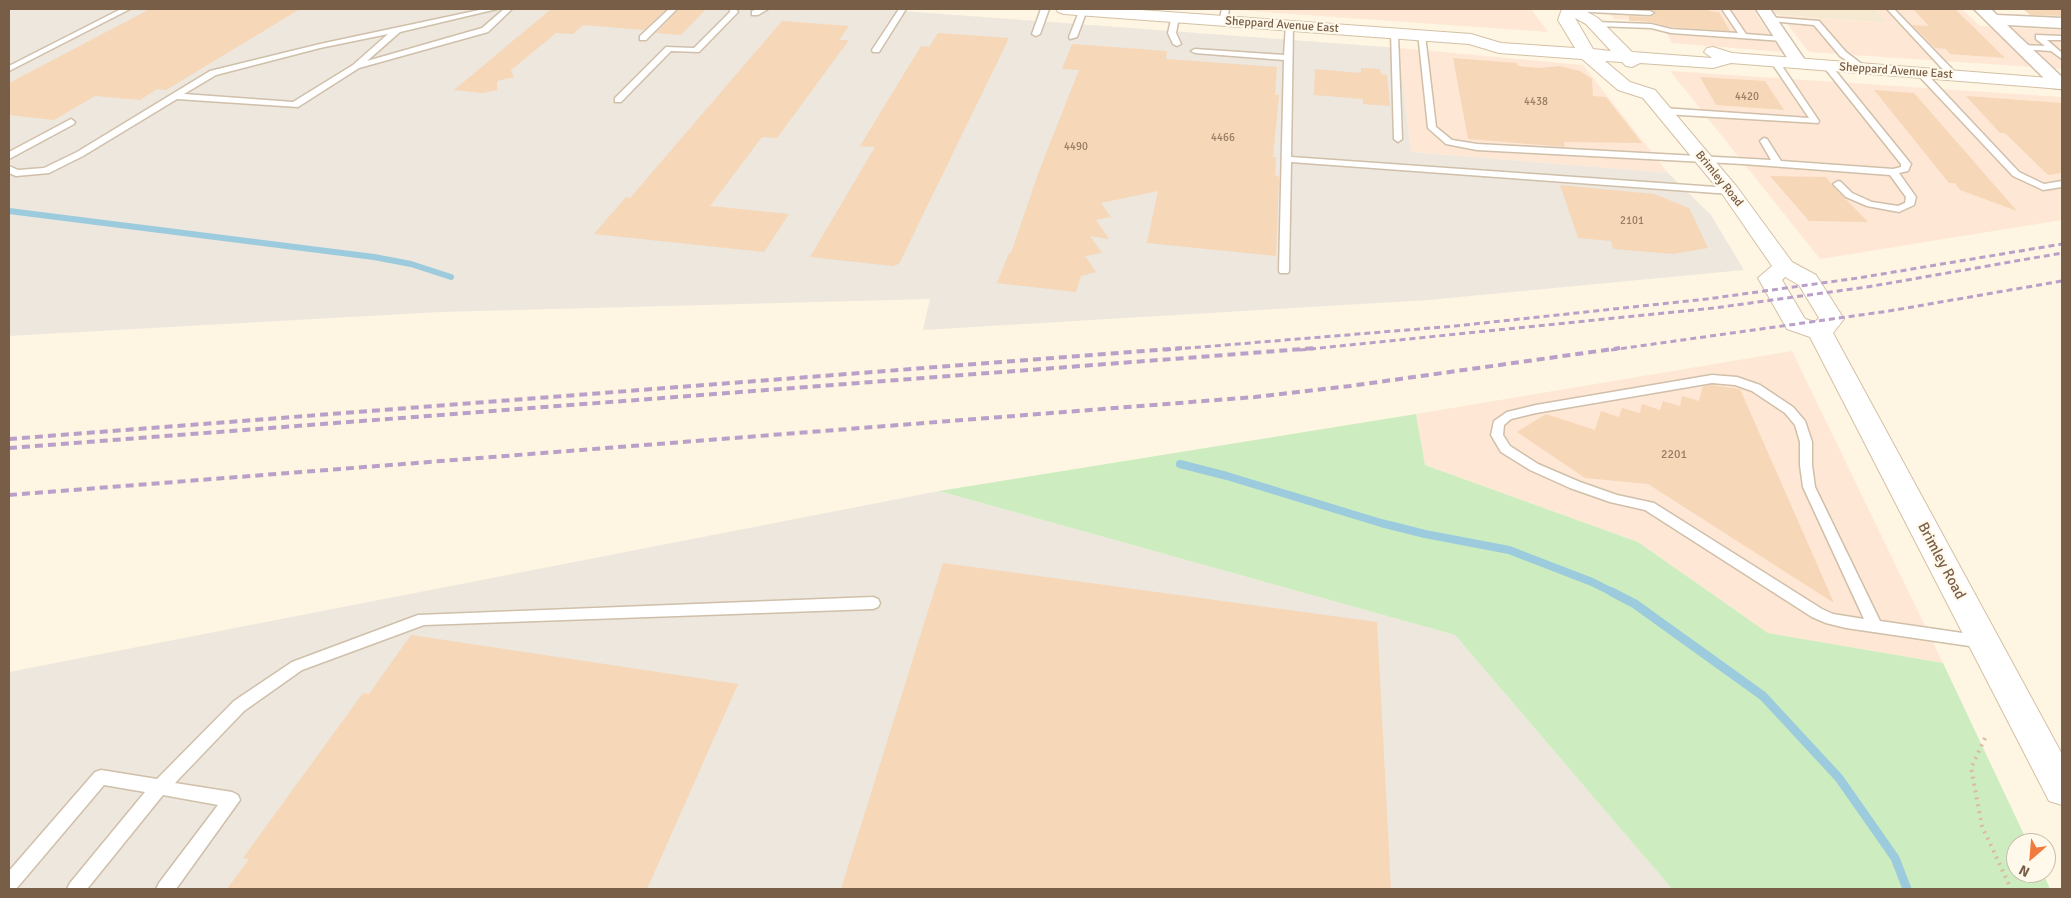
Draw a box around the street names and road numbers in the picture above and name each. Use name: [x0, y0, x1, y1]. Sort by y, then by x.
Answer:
street label: Sheppard Avenue East: [1225, 14, 1339, 36]
street label: Sheppard Avenue East: [1839, 60, 1953, 82]
street label: Brimley Road: [1692, 148, 1746, 210]
street label: Brimley Road: [1913, 519, 1969, 603]

